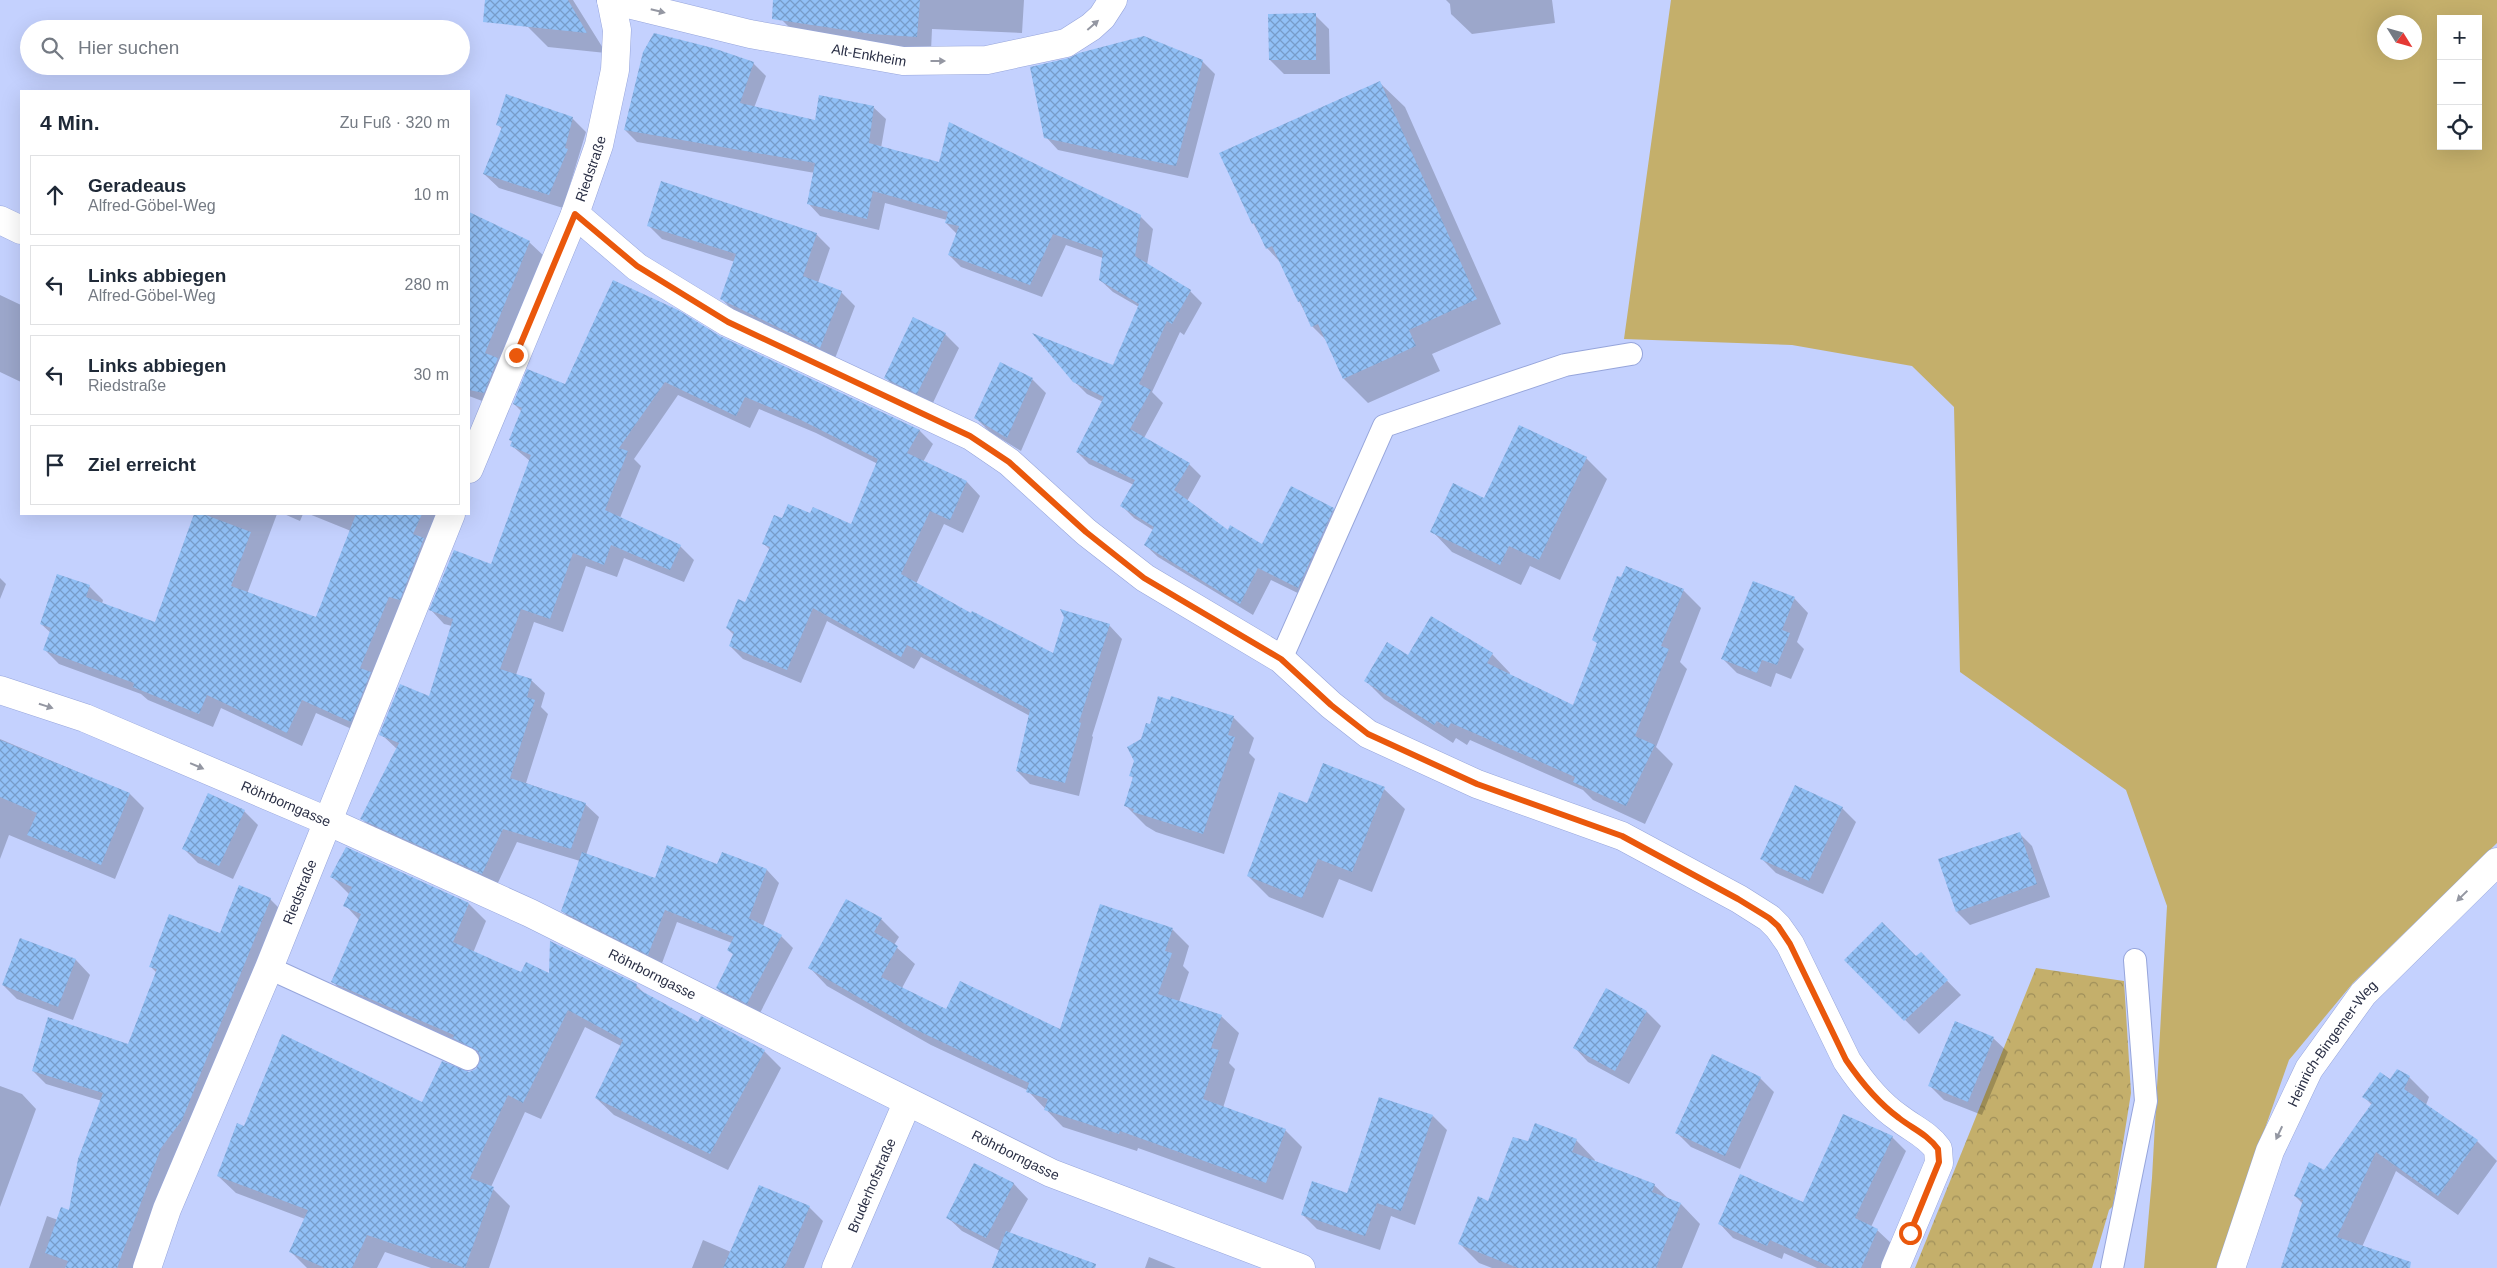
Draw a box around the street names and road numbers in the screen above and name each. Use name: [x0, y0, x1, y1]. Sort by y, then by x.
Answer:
street label: Alt-Enkheim: [830, 41, 908, 69]
street label: Riedstraße: [572, 134, 609, 204]
street label: Röhrborngasse: [239, 777, 333, 830]
street label: Riedstraße: [279, 857, 320, 927]
street label: Röhrborngasse: [606, 945, 699, 1003]
street label: Heinrich-Bingemer-Weg: [2284, 977, 2380, 1109]
street label: Röhrborngasse: [969, 1127, 1062, 1183]
street label: Bruderhofstraße: [844, 1135, 899, 1235]

